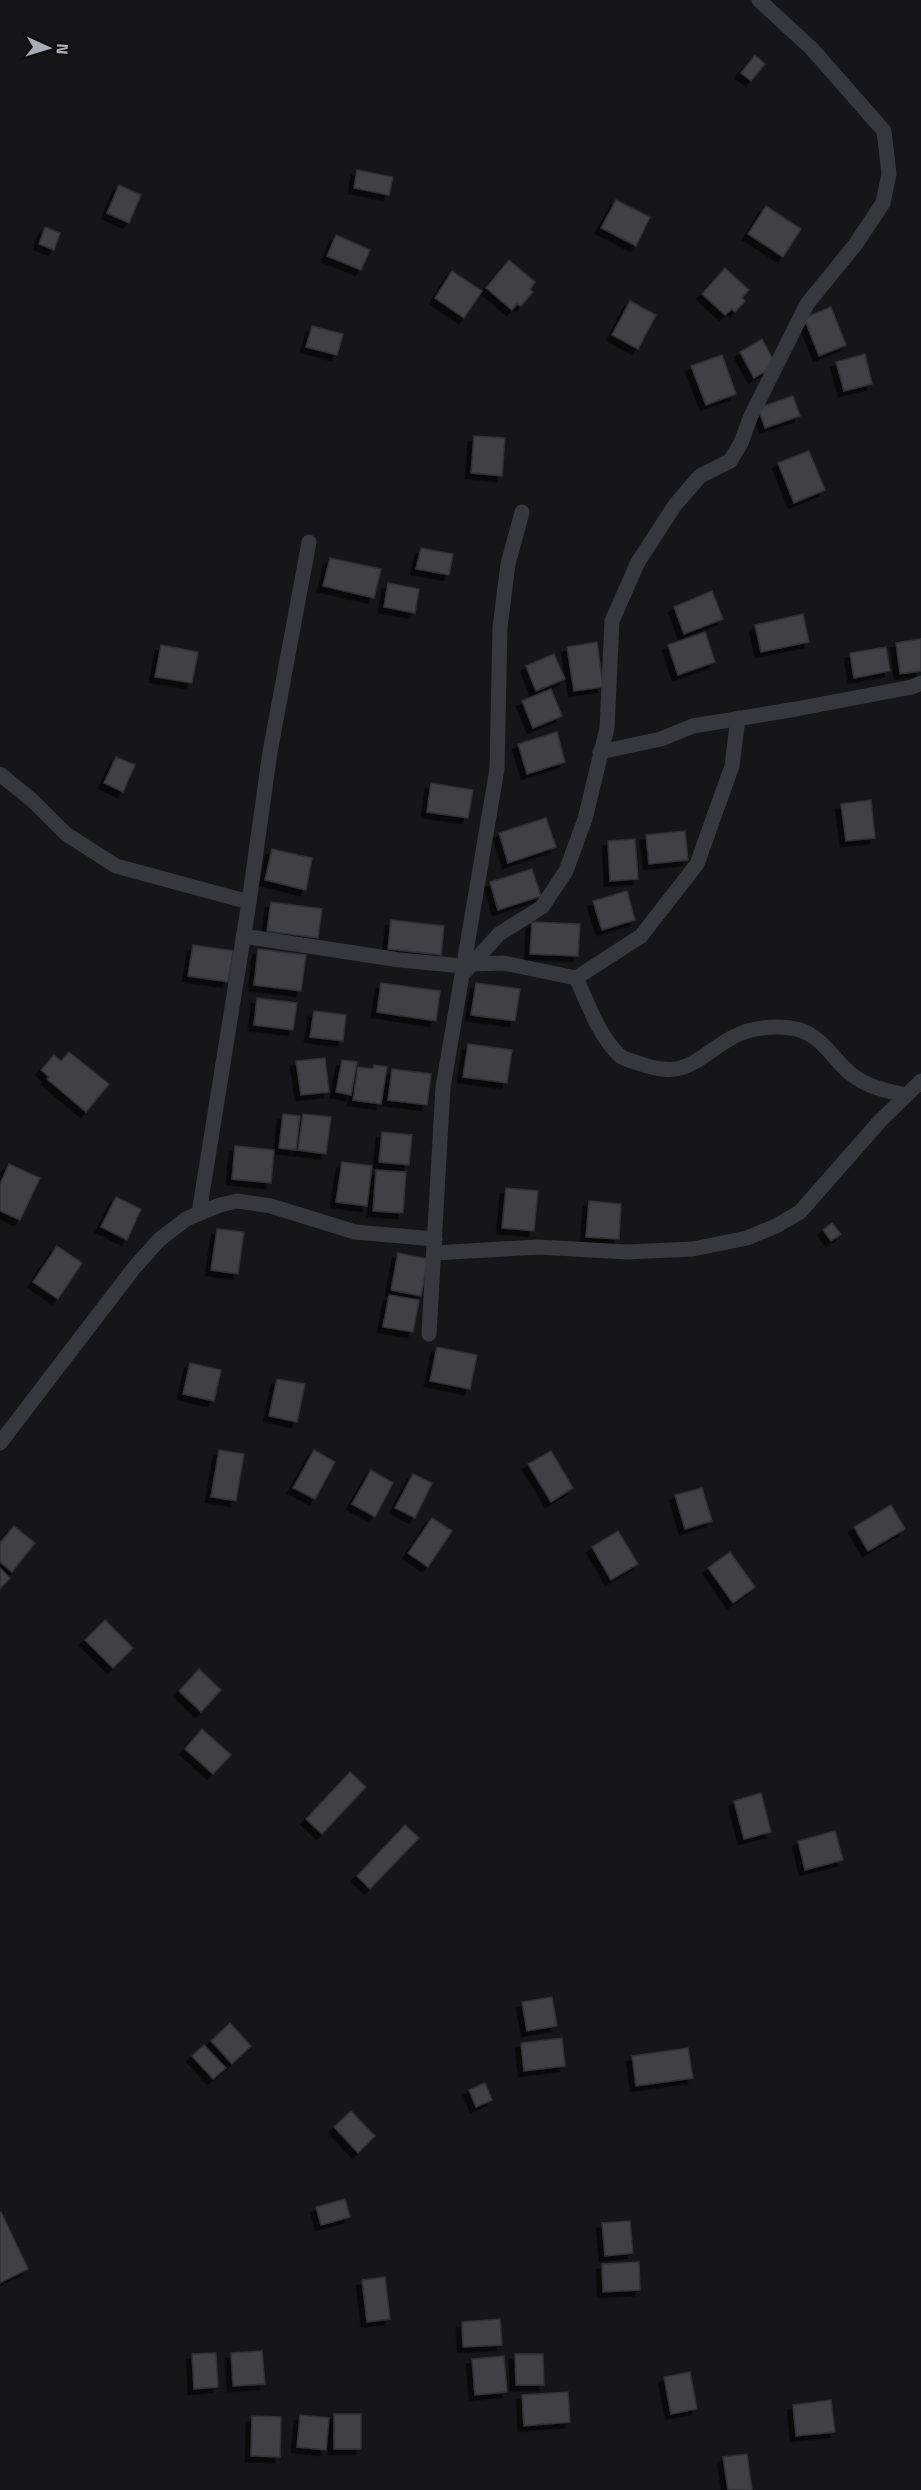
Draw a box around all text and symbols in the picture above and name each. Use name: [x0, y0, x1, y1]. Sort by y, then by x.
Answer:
north arrow: [18, 18, 78, 78]
text: N: [51, 43, 75, 55]

